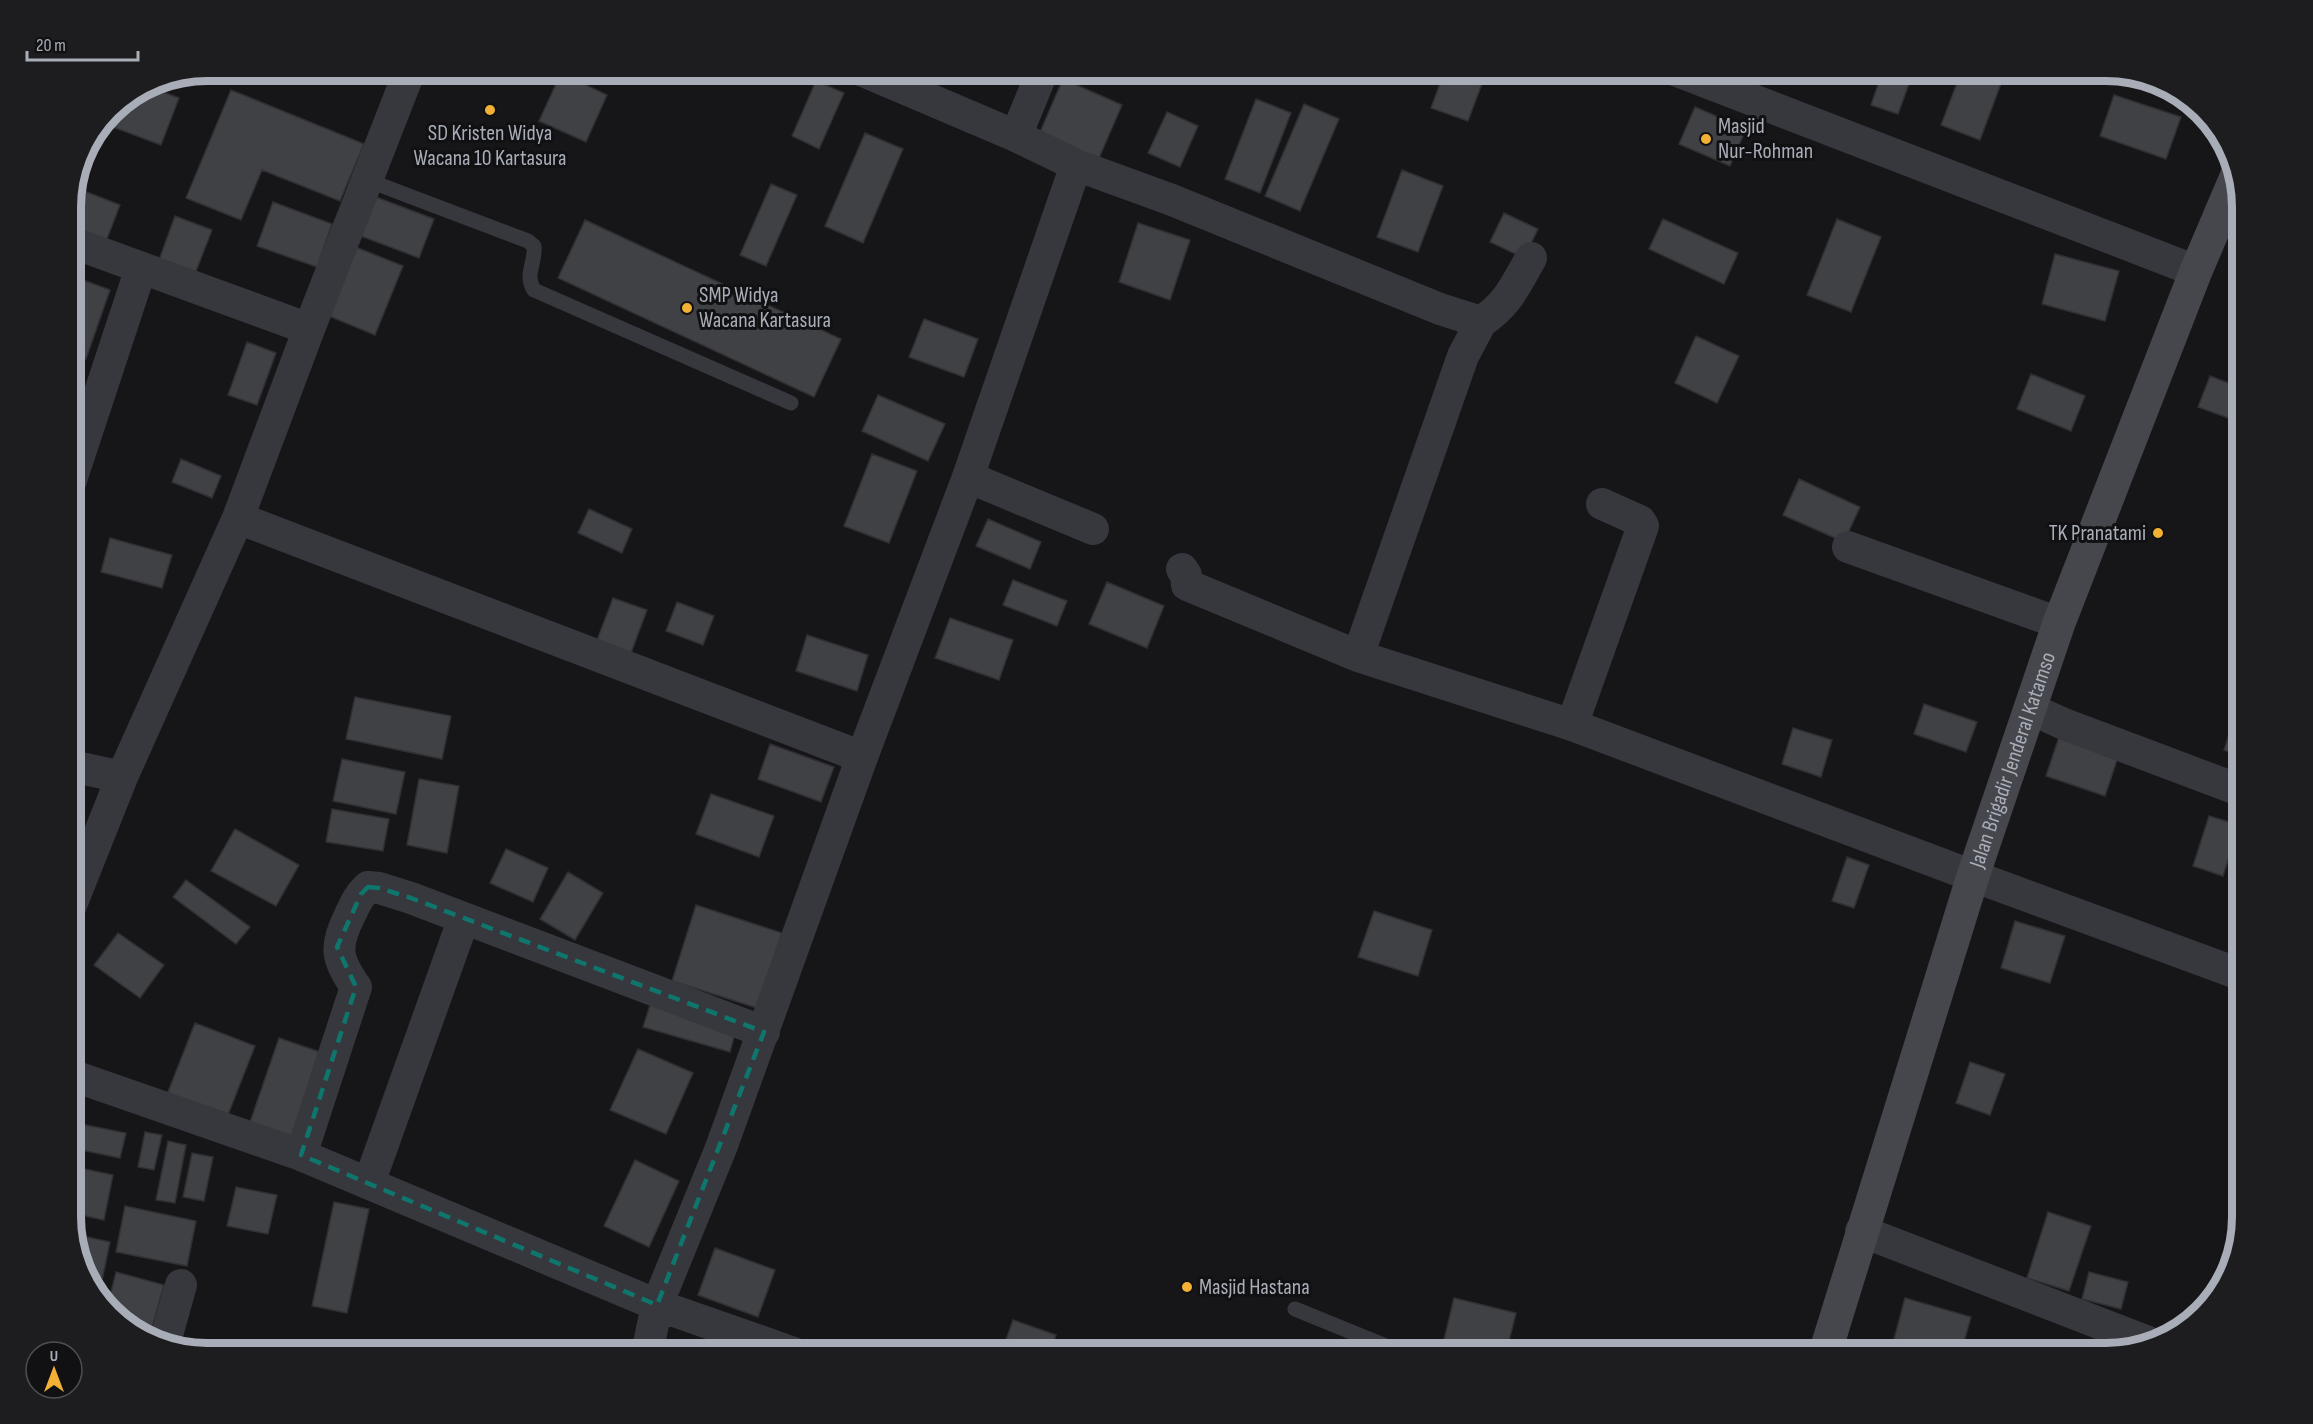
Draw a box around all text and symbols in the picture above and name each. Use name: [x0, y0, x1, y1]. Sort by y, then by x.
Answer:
scale bar: [27, 24, 138, 62]
text: 20 m: [36, 35, 66, 56]
marker: SD Kristen Widya Wacana 10 Kartasura: [483, 103, 497, 117]
place label: Masjid Nur-Rohman: [1718, 113, 1813, 165]
place label: SD Kristen Widya Wacana 10 Kartasura: [413, 120, 567, 172]
marker: Masjid Nur-Rohman: [1699, 132, 1713, 146]
place label: SMP Widya Wacana Kartasura: [699, 282, 831, 334]
marker: SMP Widya Wacana Kartasura: [680, 301, 694, 315]
place label: TK Pranatami: [2049, 520, 2146, 547]
marker: TK Pranatami: [2151, 526, 2165, 540]
street label: Jalan Brigadir Jenderal Katamso: [1963, 648, 2062, 872]
place label: Masjid Hastana: [1199, 1274, 1310, 1301]
marker: Masjid Hastana: [1180, 1280, 1194, 1294]
north arrow: [24, 1340, 84, 1400]
text: U: [50, 1347, 58, 1366]

